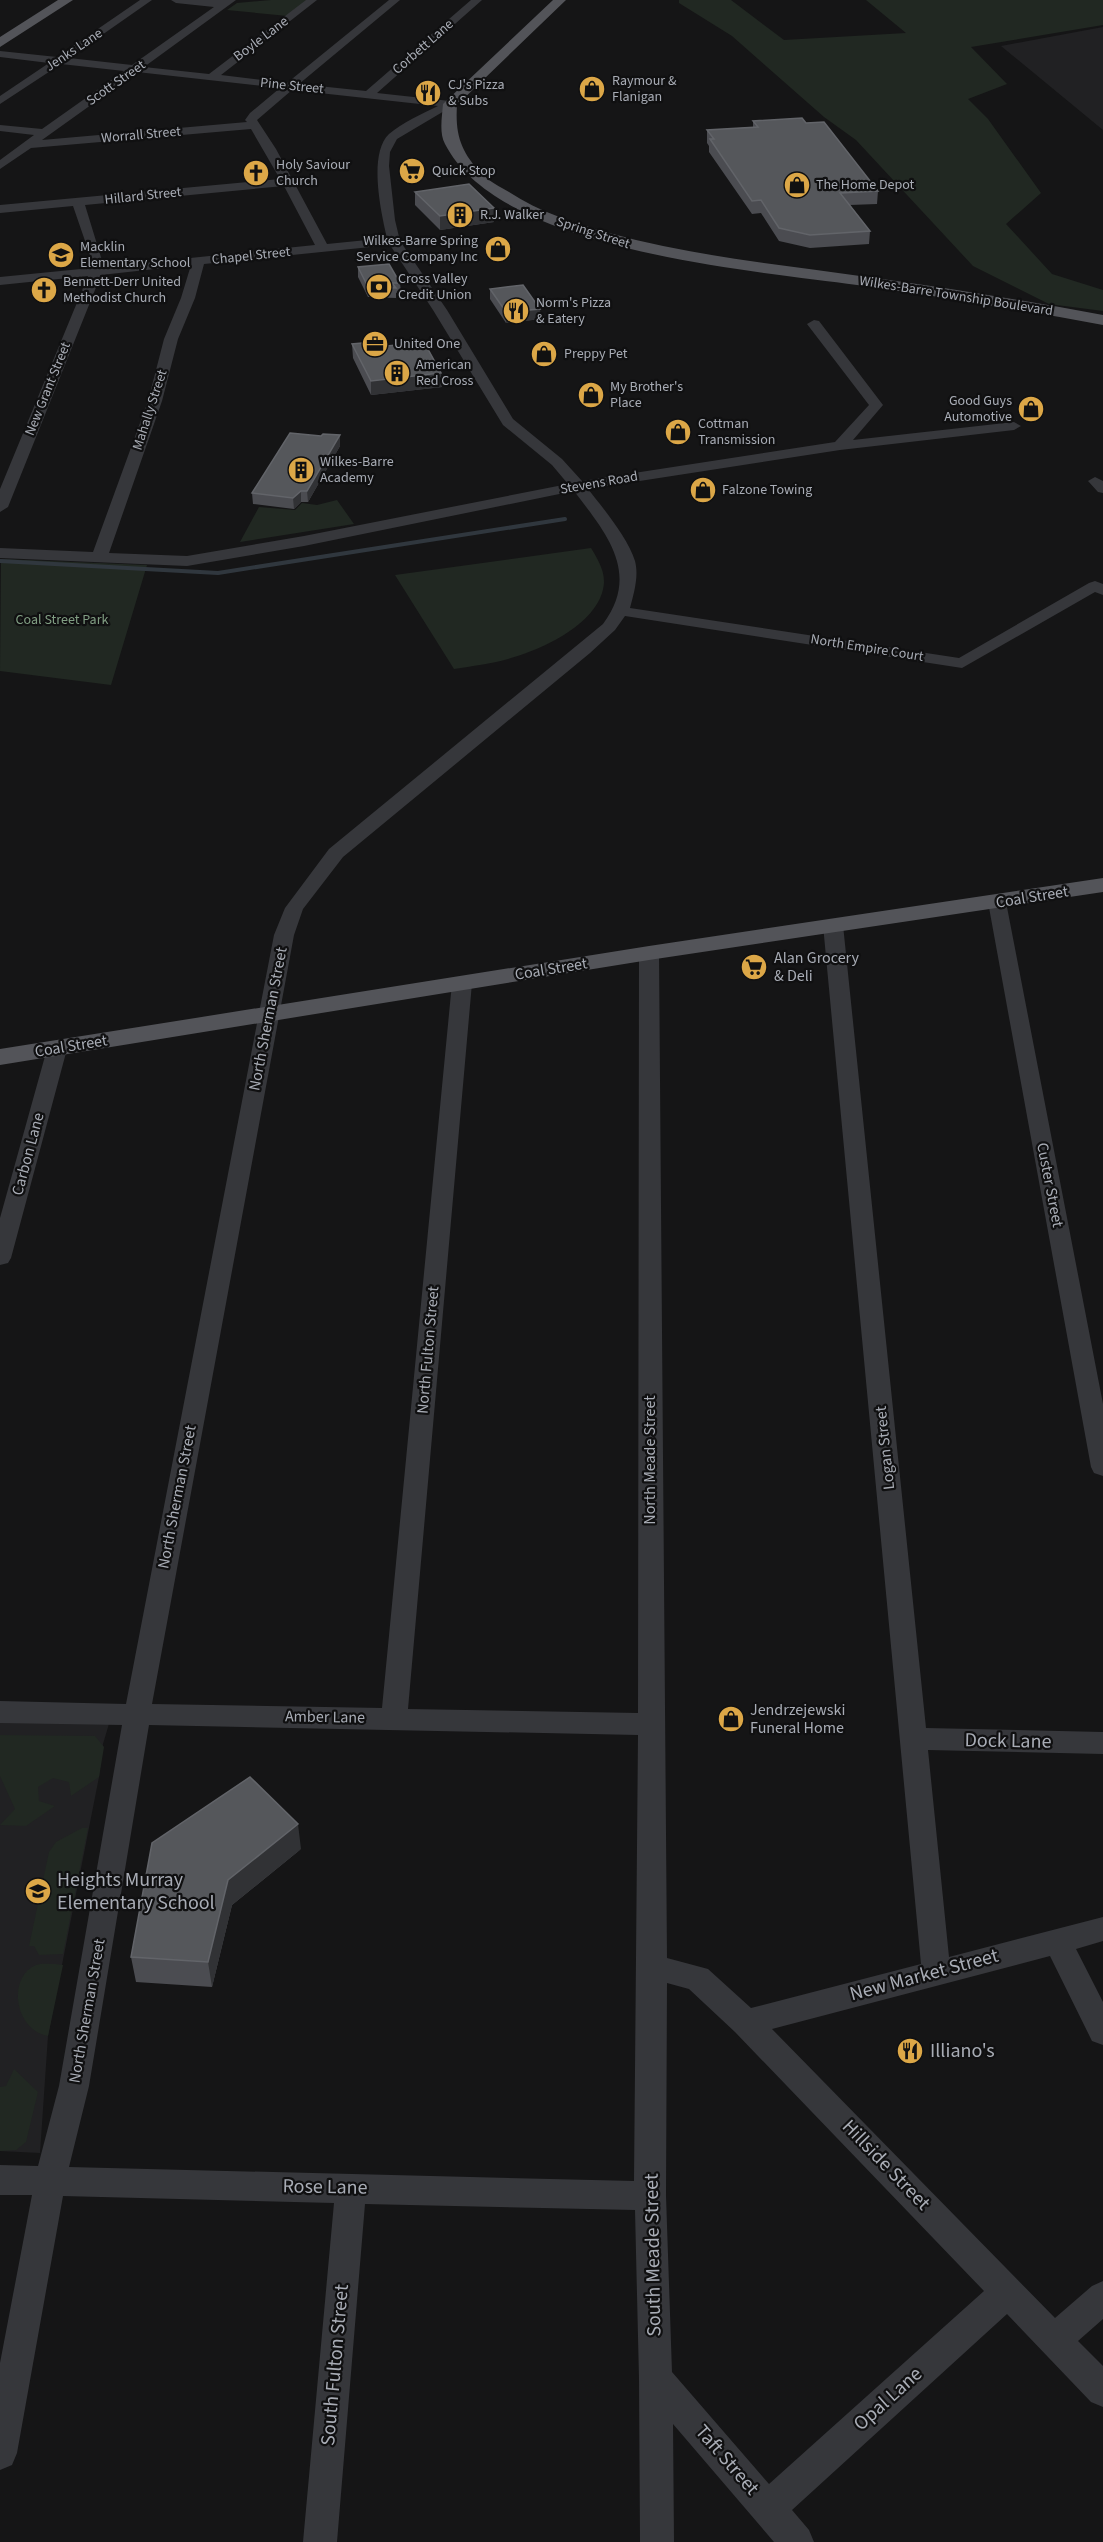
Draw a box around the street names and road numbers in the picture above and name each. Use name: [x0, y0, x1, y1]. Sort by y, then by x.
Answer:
street label: Boyle Lane: [229, 12, 293, 66]
street label: Corbett Lane: [388, 15, 458, 79]
street label: Jenks Lane: [41, 23, 107, 77]
street label: Scott Street: [82, 55, 150, 111]
street label: Pine Street: [259, 73, 325, 99]
street label: Worrall Street: [100, 122, 182, 148]
street label: Hillard Street: [104, 182, 183, 210]
street label: Spring Street: [554, 212, 633, 254]
street label: Chapel Street: [211, 242, 292, 270]
street label: Wilkes-Barre Township Boulevard: [858, 271, 1054, 321]
street label: New Grant Street: [20, 339, 76, 439]
street label: Mahally Street: [128, 367, 172, 453]
street label: Stevens Road: [559, 466, 639, 500]
street label: North Empire Court: [809, 629, 925, 667]
street label: Coal Street: [994, 880, 1070, 914]
street label: North Sherman Street: [243, 945, 293, 1093]
street label: Coal Street: [513, 952, 589, 986]
street label: Coal Street: [33, 1029, 109, 1063]
street label: Carbon Lane: [6, 1110, 50, 1198]
street label: Custer Street: [1031, 1141, 1069, 1230]
street label: North Fulton Street: [411, 1285, 445, 1415]
street label: North Meade Street: [639, 1395, 661, 1525]
street label: Logan Street: [870, 1404, 900, 1491]
street label: North Sherman Street: [152, 1423, 202, 1571]
street label: Amber Lane: [285, 1705, 365, 1729]
street label: Dock Lane: [964, 1726, 1052, 1756]
street label: North Sherman Street: [63, 1937, 111, 2085]
street label: New Market Street: [846, 1942, 1002, 2008]
street label: Hillside Street: [835, 2113, 937, 2217]
street label: Rose Lane: [282, 2172, 368, 2202]
street label: South Meade Street: [638, 2173, 668, 2337]
street label: South Fulton Street: [314, 2283, 356, 2447]
street label: Opal Lane: [847, 2360, 929, 2437]
street label: Taft Street: [688, 2419, 766, 2502]

